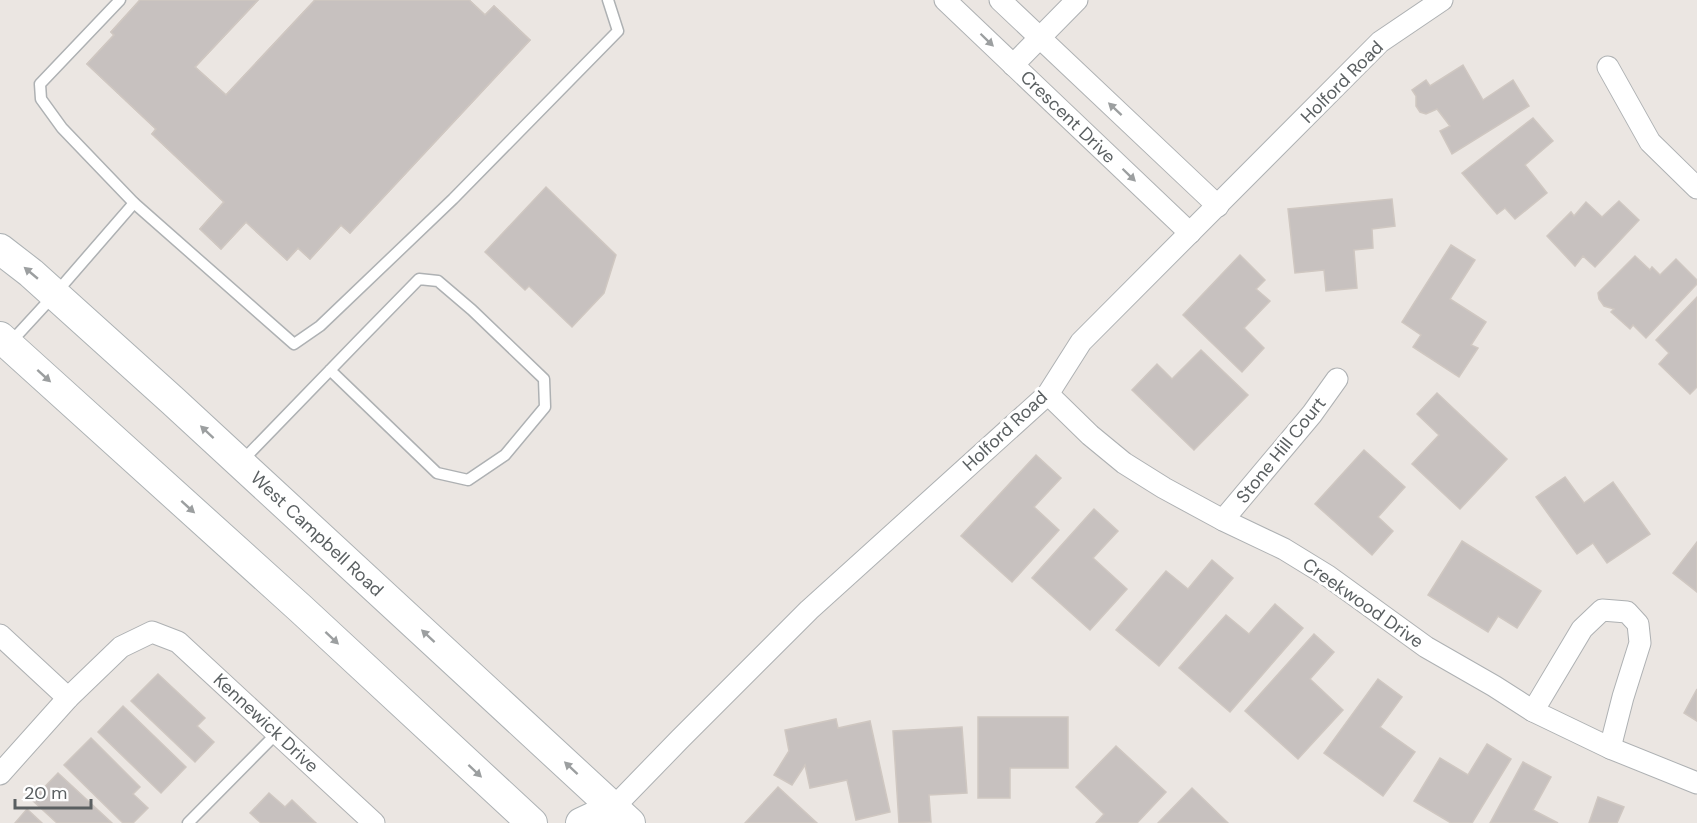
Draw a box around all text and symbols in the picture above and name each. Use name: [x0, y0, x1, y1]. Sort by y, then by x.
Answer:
one-way arrow: [980, 33, 994, 47]
street label: Holford Road: [1295, 35, 1389, 129]
street label: Crescent Drive: [1015, 65, 1121, 169]
one-way arrow: [1108, 102, 1122, 116]
one-way arrow: [1121, 167, 1135, 181]
one-way arrow: [23, 267, 39, 280]
one-way arrow: [36, 369, 51, 383]
street label: Holford Road: [957, 386, 1053, 476]
street label: Stone Hill Court: [1231, 392, 1331, 508]
one-way arrow: [200, 426, 215, 439]
street label: West Campbell Road: [245, 466, 389, 602]
one-way arrow: [180, 500, 195, 513]
street label: Creekwood Drive: [1298, 552, 1428, 654]
one-way arrow: [421, 629, 435, 643]
one-way arrow: [325, 631, 340, 645]
street label: Kennewick Drive: [208, 668, 324, 778]
one-way arrow: [563, 761, 578, 775]
one-way arrow: [468, 764, 483, 778]
scale bar: [15, 772, 92, 810]
text: 20 m: [24, 781, 67, 805]

